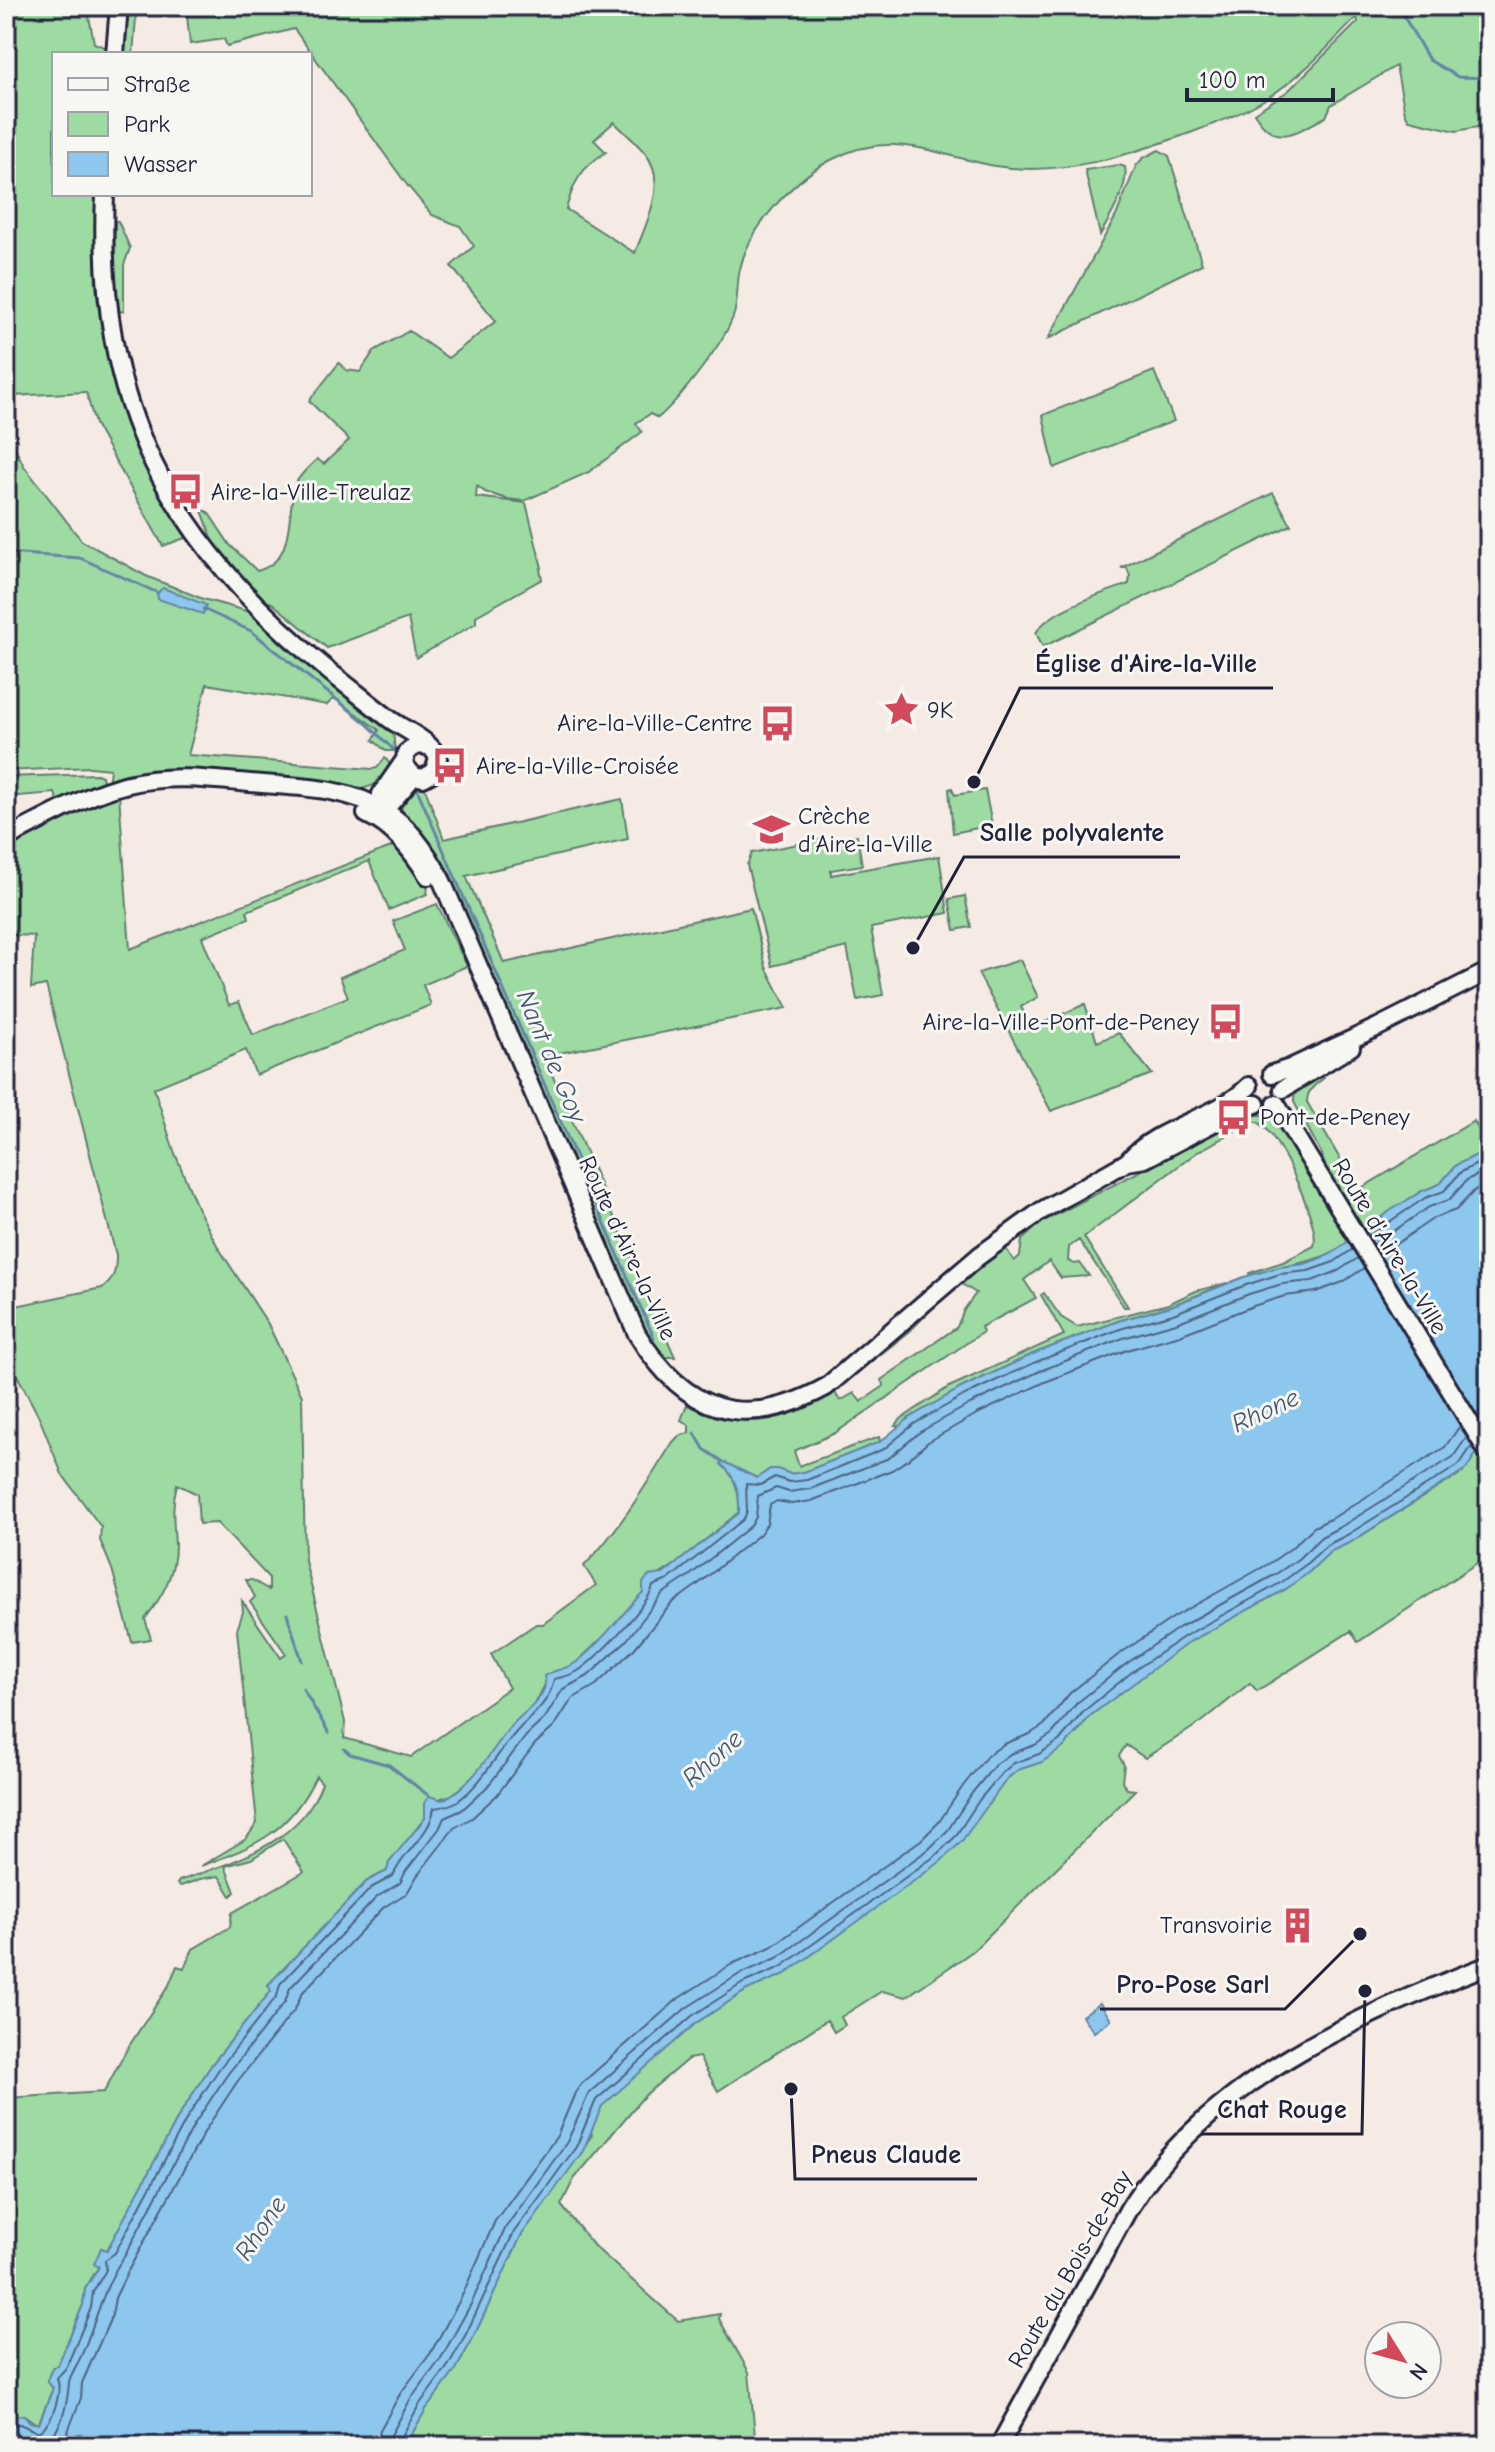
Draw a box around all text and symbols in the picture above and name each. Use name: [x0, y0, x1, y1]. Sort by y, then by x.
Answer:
legend: [52, 52, 312, 196]
scale bar: [1187, 52, 1333, 102]
text: 100 m: [1199, 66, 1266, 94]
text: Straße: [124, 70, 190, 98]
text: Park: [124, 110, 170, 138]
text: Wasser: [124, 150, 197, 178]
bus stop icon: Aire-la-Ville-Treulaz: [166, 473, 204, 511]
place label: Aire-la-Ville-Treulaz: [211, 478, 411, 506]
callout: Église d'Aire-la-Ville: [1020, 638, 1273, 688]
text: Église d'Aire-la-Ville: [1035, 648, 1257, 679]
place icon: 9K: [882, 691, 920, 729]
place label: 9K: [927, 696, 953, 724]
bus stop icon: Aire-la-Ville-Centre: [759, 704, 797, 742]
place label: Aire-la-Ville-Centre: [557, 709, 752, 737]
bus stop icon: Aire-la-Ville-Croisée: [431, 747, 469, 785]
place label: Aire-la-Ville-Croisée: [476, 752, 679, 780]
place label: Crèche d'Aire-la-Ville: [798, 802, 933, 858]
callout: Salle polyvalente: [964, 807, 1180, 857]
school or university icon: Crèche d'Aire-la-Ville: [753, 811, 791, 849]
text: Salle polyvalente: [980, 818, 1164, 848]
water label: Nant de Goy: [510, 986, 593, 1128]
bus stop icon: Aire-la-Ville-Pont-de-Peney: [1206, 1003, 1244, 1041]
place label: Aire-la-Ville-Pont-de-Peney: [922, 1008, 1199, 1036]
bus stop icon: Pont-de-Peney: [1215, 1098, 1253, 1136]
place label: Pont-de-Peney: [1260, 1103, 1410, 1131]
street label: Route d'Aire-la-Ville: [573, 1152, 683, 1344]
street label: Route d'Aire-la-Ville: [1327, 1153, 1453, 1339]
water label: Rhone: [1227, 1382, 1304, 1439]
water label: Rhone: [676, 1724, 749, 1794]
building icon: Transvoirie: [1279, 1906, 1317, 1944]
place label: Transvoirie: [1160, 1911, 1272, 1939]
callout: Pro-Pose Sarl: [1100, 1959, 1285, 2009]
text: Pro-Pose Sarl: [1116, 1970, 1270, 2000]
callout: Chat Rouge: [1201, 2084, 1362, 2134]
text: Chat Rouge: [1217, 2095, 1347, 2125]
callout: Pneus Claude: [795, 2129, 977, 2179]
text: Pneus Claude: [811, 2140, 961, 2170]
street label: Route du Bois-de-Bay: [1002, 2165, 1138, 2373]
water label: Rhone: [229, 2191, 293, 2266]
north arrow: [1363, 2320, 1443, 2400]
text: N: [1403, 2358, 1433, 2385]

